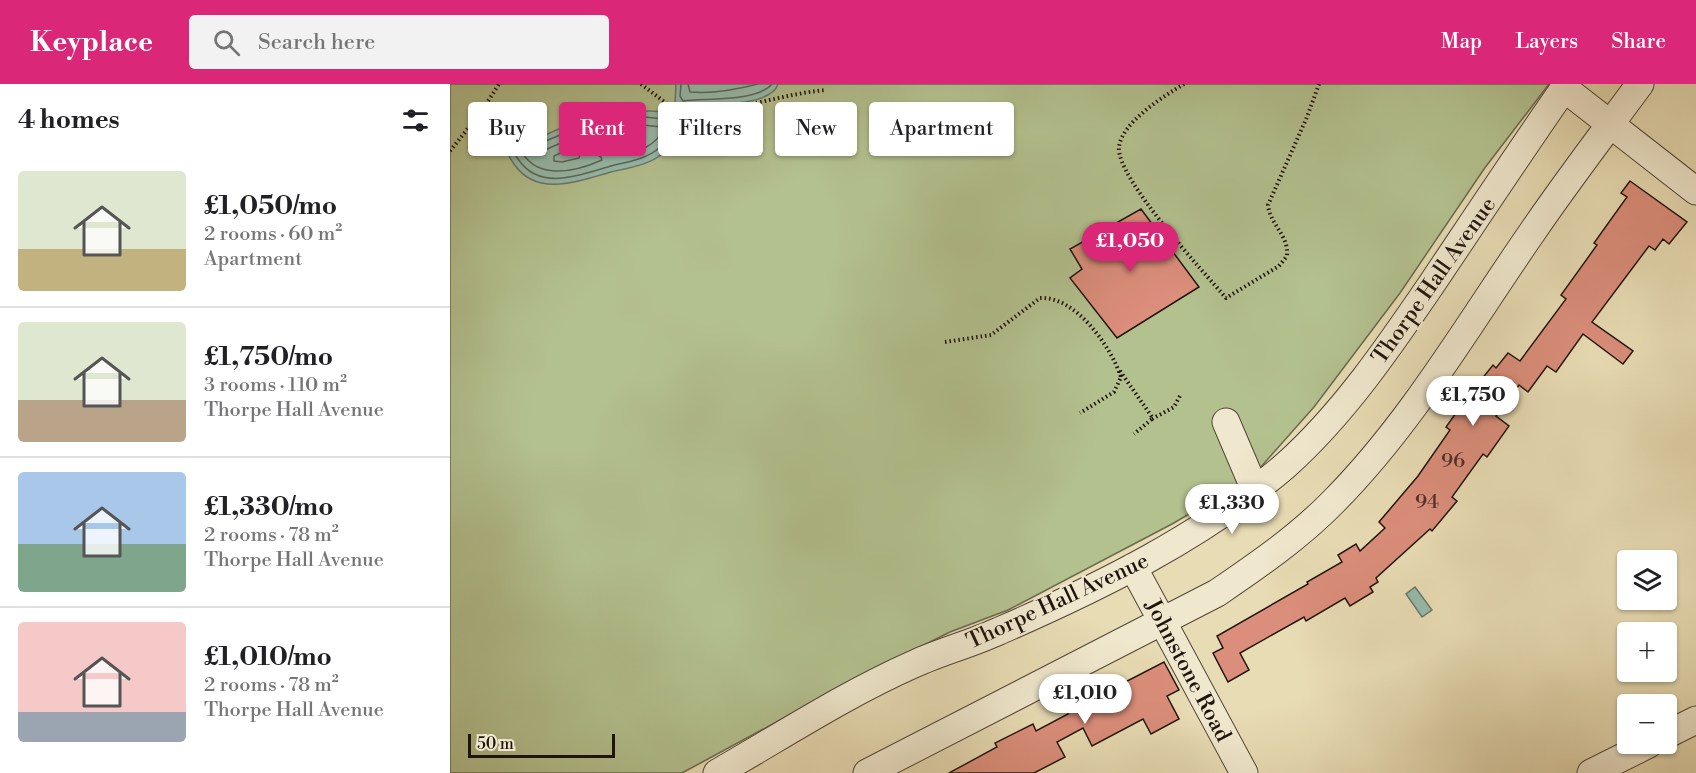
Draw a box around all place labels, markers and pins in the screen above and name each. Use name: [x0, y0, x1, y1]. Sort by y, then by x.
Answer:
pin: £1,050: [1081, 222, 1179, 273]
pin: £1,750: [1424, 376, 1522, 427]
pin: £1,330: [1183, 484, 1281, 535]
pin: £1,010: [1036, 674, 1134, 725]

